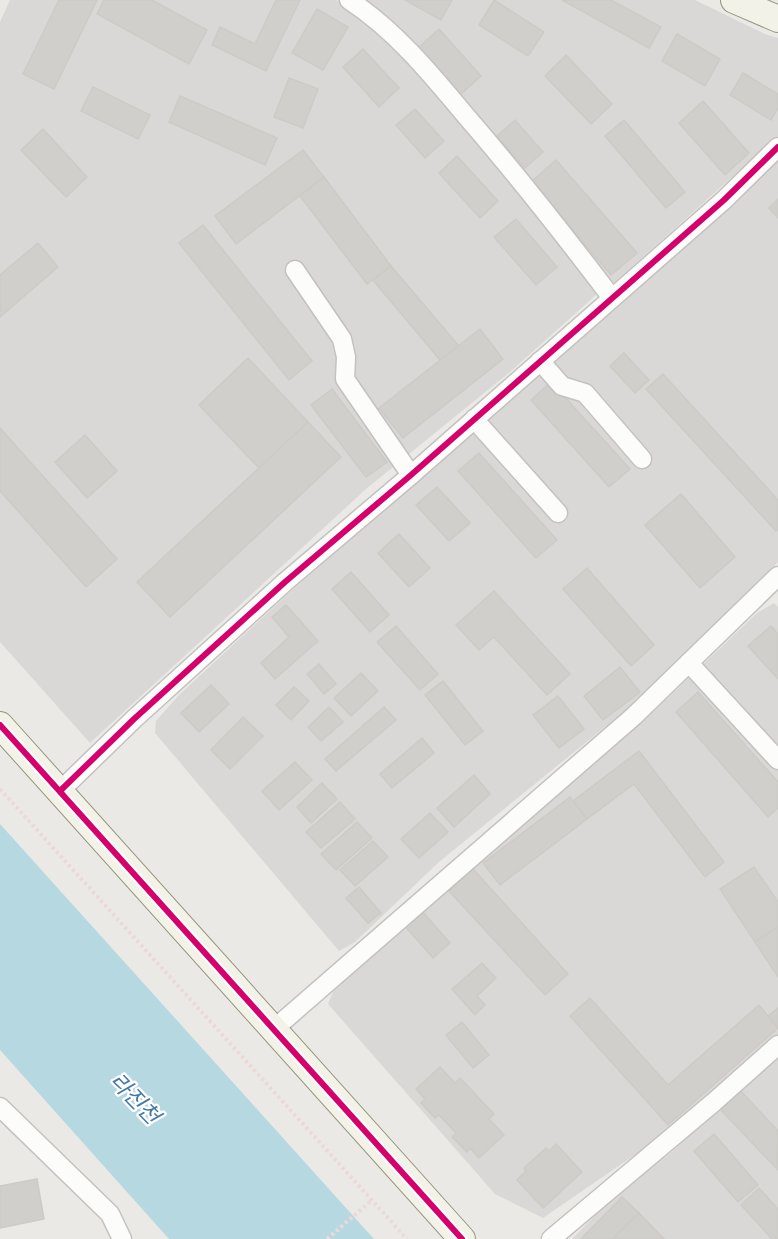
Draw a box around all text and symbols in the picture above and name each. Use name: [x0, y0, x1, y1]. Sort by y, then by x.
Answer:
water label: 라진천: [102, 1065, 170, 1133]

